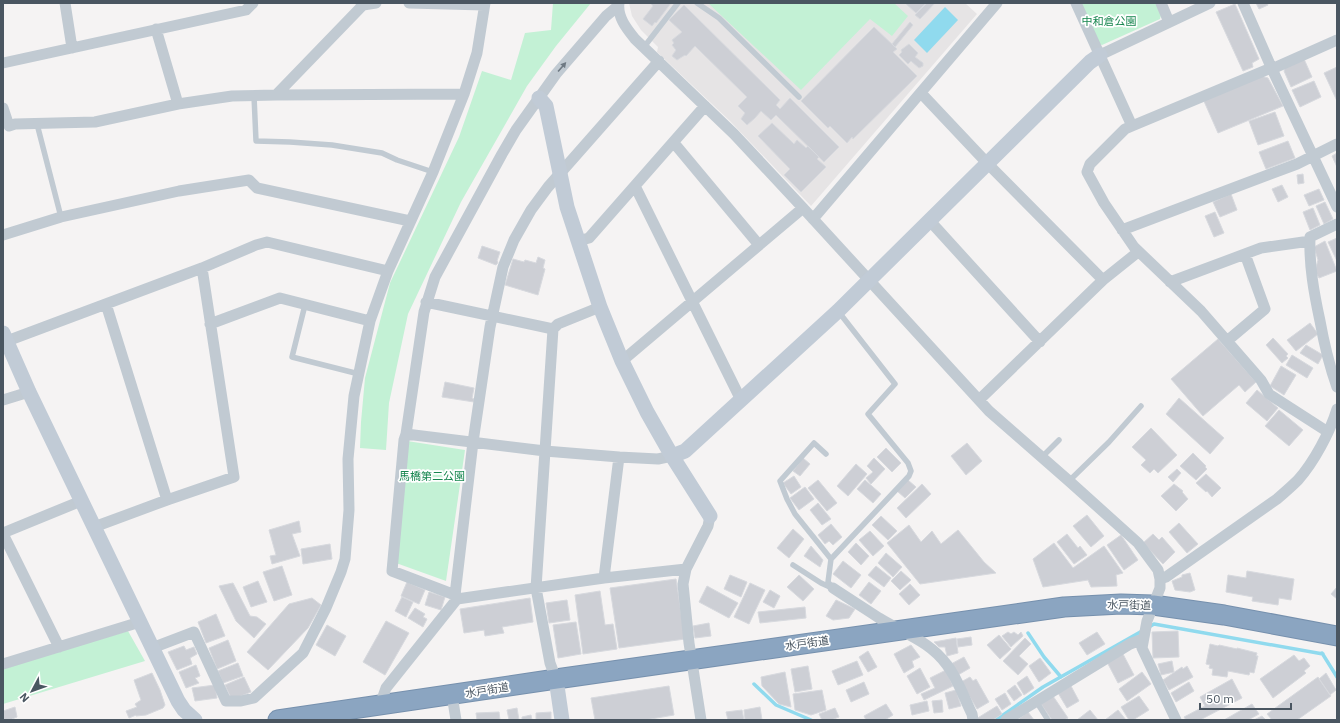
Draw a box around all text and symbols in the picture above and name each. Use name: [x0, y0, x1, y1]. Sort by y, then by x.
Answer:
park label: 中和倉公園: [1082, 14, 1137, 28]
one-way arrow: [558, 62, 567, 73]
park label: 馬橋第二公園: [399, 469, 465, 483]
street label: 水戸街道: [1107, 598, 1151, 612]
street label: 水戸街道: [784, 633, 830, 653]
north arrow: [12, 671, 52, 711]
street label: 水戸街道: [464, 680, 510, 700]
scale bar: [1200, 685, 1291, 711]
text: N: [17, 690, 32, 705]
text: 50 m: [1206, 691, 1234, 706]

